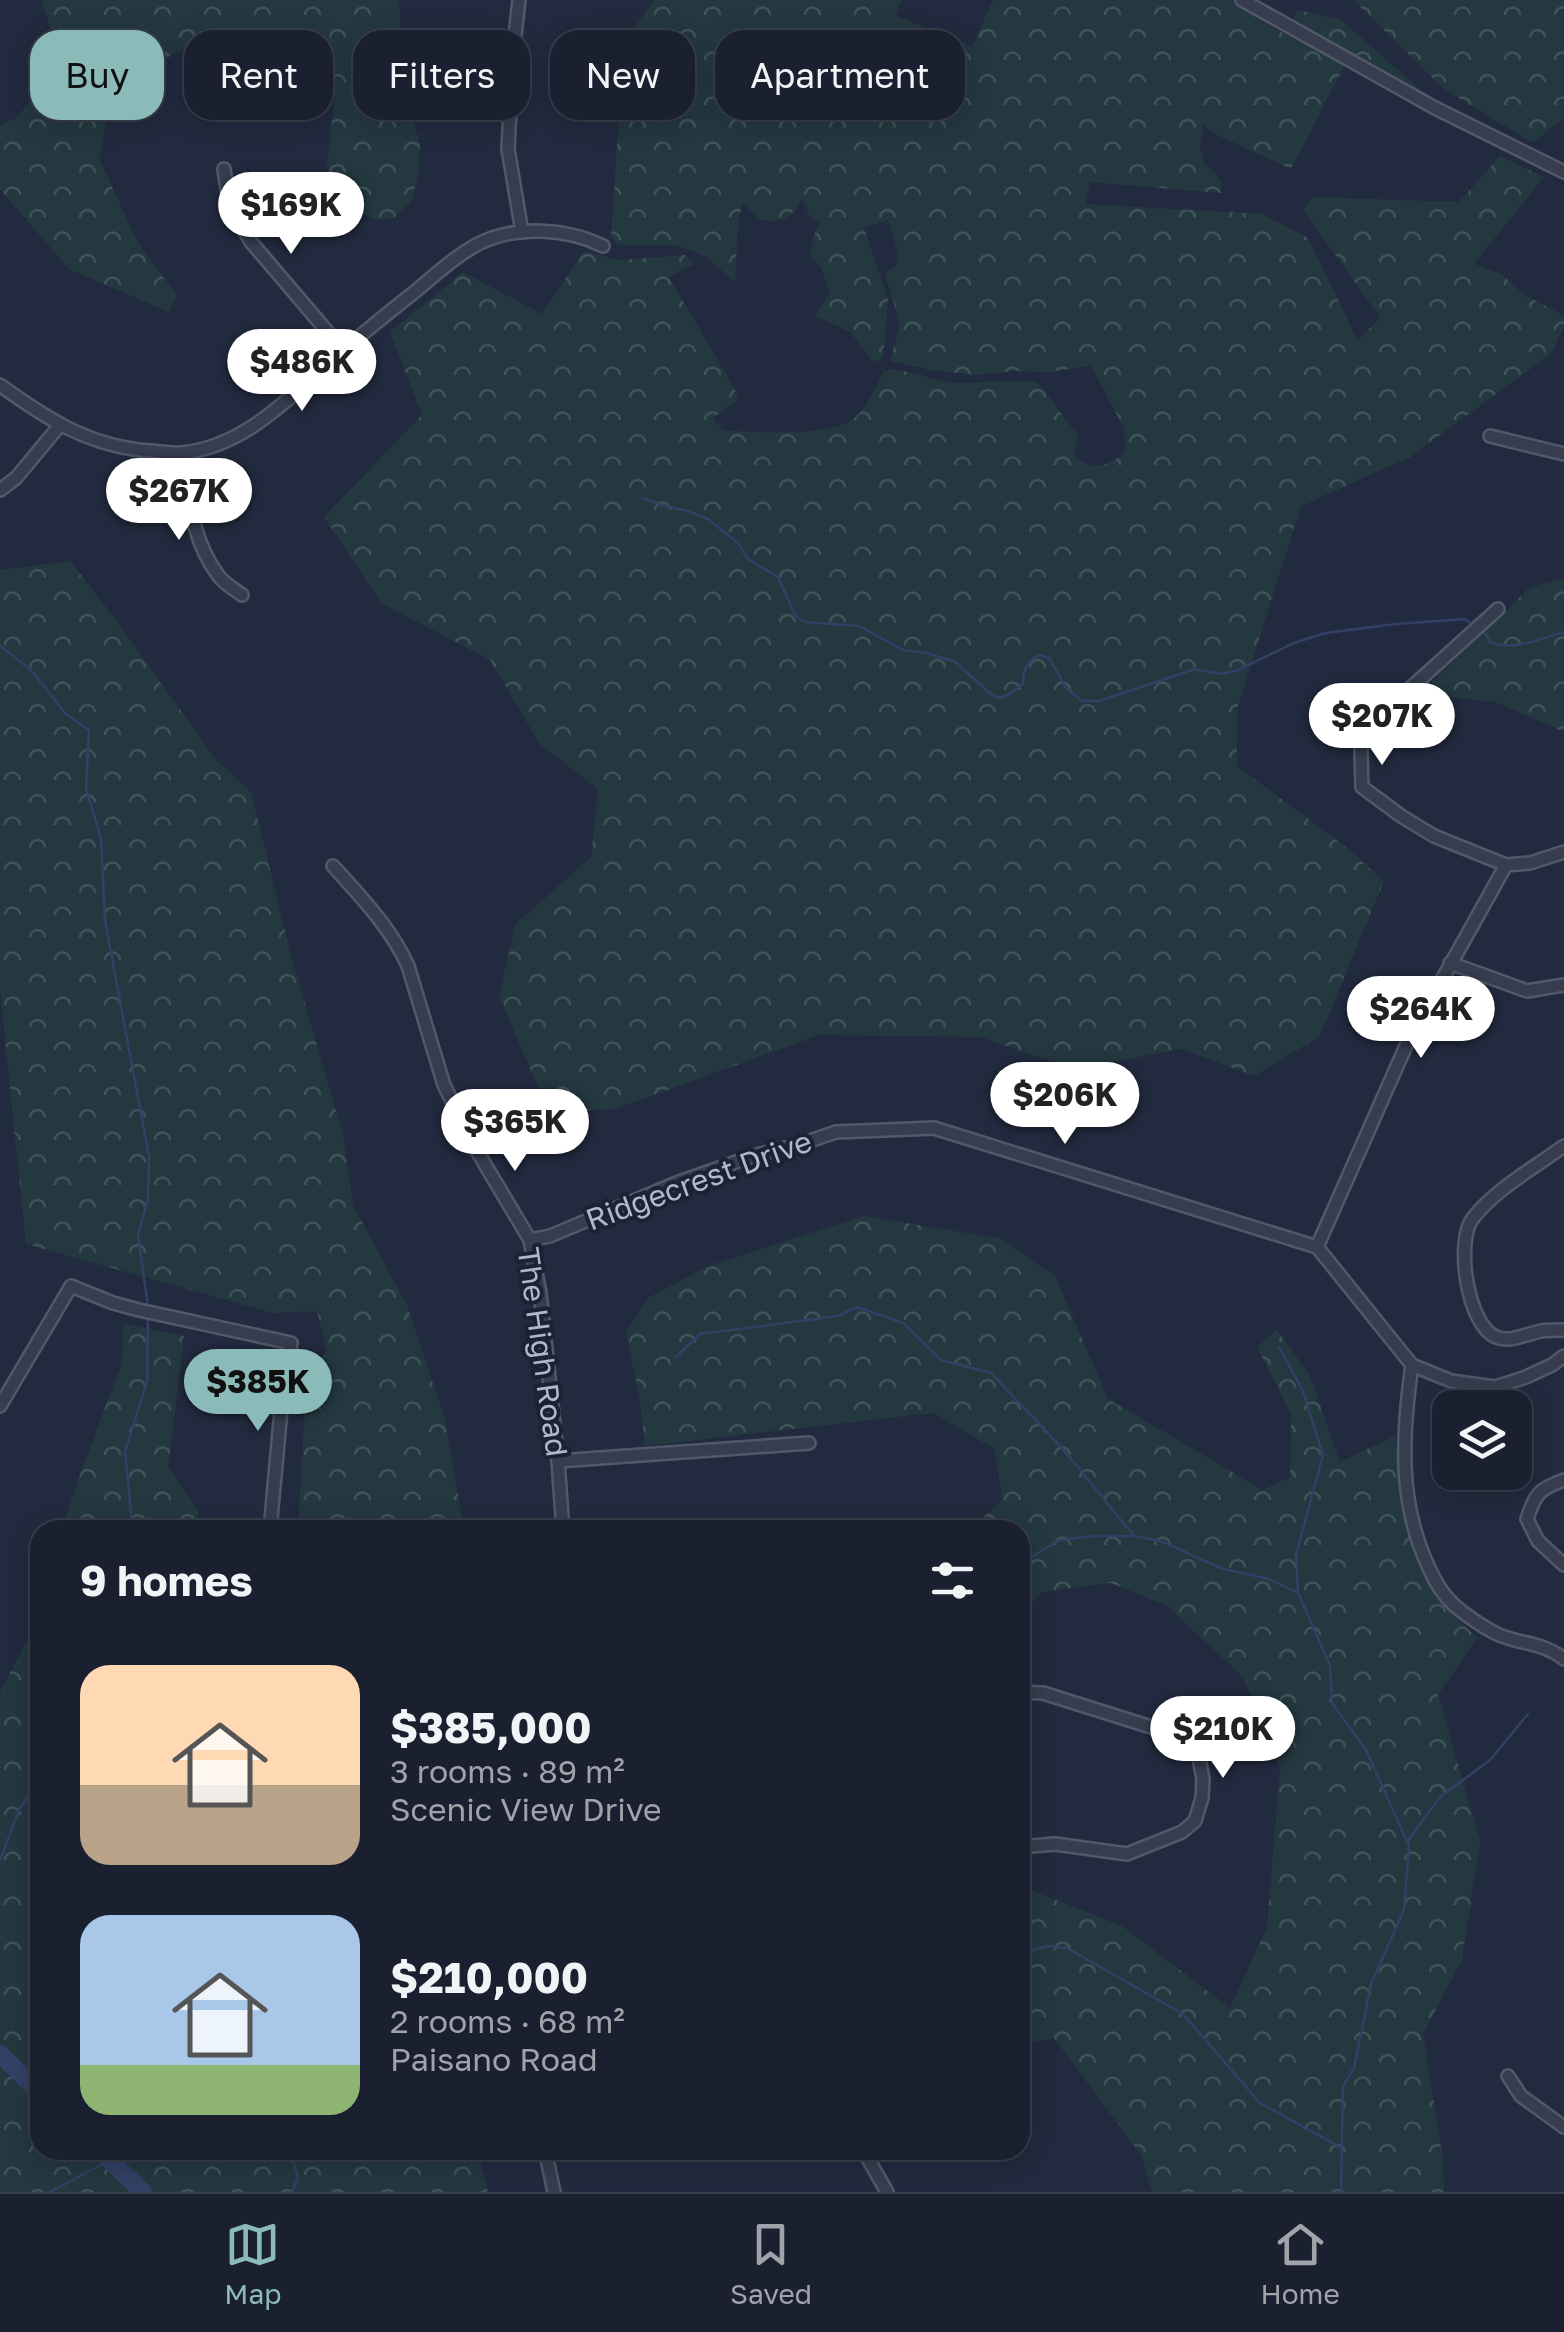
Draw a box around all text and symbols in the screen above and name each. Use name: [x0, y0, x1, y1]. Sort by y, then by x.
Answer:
chip: Buy: [30, 30, 164, 120]
chip: Rent: [184, 30, 333, 120]
chip: Filters: [353, 30, 530, 120]
chip: New: [550, 30, 695, 120]
chip: Apartment: [715, 30, 965, 120]
pin: $169K: [221, 172, 361, 257]
text: $169K: [240, 185, 342, 223]
pin: $486K: [232, 329, 372, 414]
text: $486K: [249, 342, 355, 380]
pin: $267K: [109, 458, 249, 543]
text: $267K: [128, 471, 230, 509]
pin: $207K: [1312, 683, 1452, 768]
text: $207K: [1331, 696, 1433, 734]
pin: $264K: [1351, 976, 1491, 1061]
text: $264K: [1369, 989, 1473, 1027]
pin: $206K: [995, 1062, 1135, 1147]
text: $206K: [1012, 1075, 1118, 1113]
pin: $365K: [445, 1089, 585, 1174]
text: $365K: [463, 1102, 567, 1140]
street label: Ridgecrest Drive: [581, 1123, 816, 1238]
street label: The High Road: [511, 1245, 575, 1459]
pin: $385K: [188, 1349, 328, 1434]
text: $385K: [206, 1362, 310, 1400]
map controls: [1432, 1390, 1532, 1490]
button: layers: [1432, 1390, 1532, 1490]
icon: filters: [925, 1553, 980, 1608]
text: 9 homes: [80, 1555, 253, 1605]
pin: $210K: [1153, 1696, 1293, 1781]
text: $385,000: [390, 1702, 592, 1752]
icon: home: [160, 1705, 280, 1825]
text: $210K: [1172, 1709, 1274, 1747]
text: 3 rooms · 89 m²: [390, 1752, 625, 1790]
text: Scenic View Drive: [390, 1790, 662, 1828]
text: $210,000: [390, 1952, 588, 2002]
icon: home: [160, 1955, 280, 2075]
text: 2 rooms · 68 m²: [390, 2002, 625, 2040]
text: Paisano Road: [390, 2040, 598, 2078]
tab: Map: [224, 2217, 281, 2310]
tab: Saved: [730, 2217, 812, 2310]
tab: Home: [1261, 2217, 1340, 2310]

